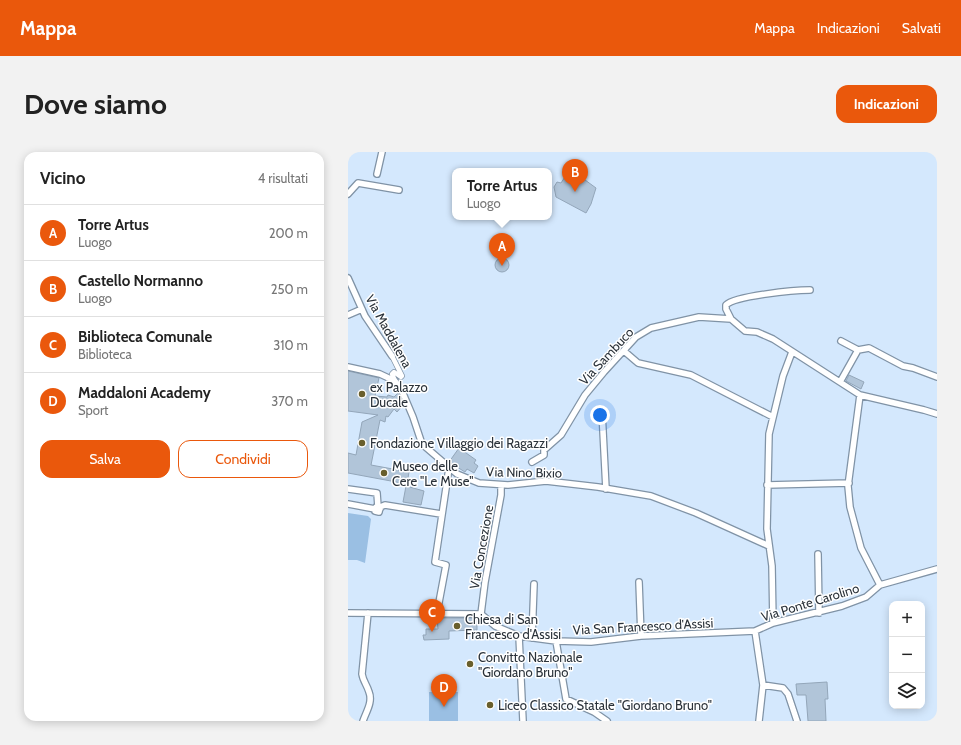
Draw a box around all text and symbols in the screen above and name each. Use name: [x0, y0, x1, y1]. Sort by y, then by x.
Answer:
text: Mappa: [20, 17, 76, 40]
text: Mappa: [754, 19, 795, 37]
text: Indicazioni: [817, 19, 880, 37]
text: Salvati: [902, 19, 941, 37]
button: Indicazioni: [836, 85, 937, 123]
text: Dove siamo: [24, 87, 167, 121]
pin: B: [562, 159, 588, 192]
text: Vicino: [40, 168, 85, 188]
popup: [452, 168, 552, 220]
text: 4 risultati: [258, 170, 308, 186]
text: Torre Artus: [467, 177, 537, 195]
text: Luogo: [467, 195, 501, 211]
text: Torre Artus: [78, 216, 149, 234]
text: A: [49, 225, 57, 241]
text: 200 m: [269, 225, 308, 241]
pin: A: [489, 233, 515, 266]
text: Luogo: [78, 234, 112, 250]
text: Castello Normanno: [78, 272, 203, 290]
text: B: [49, 281, 57, 297]
text: 250 m: [271, 281, 308, 297]
text: Luogo: [78, 290, 112, 306]
street label: Via Maddalena: [362, 292, 416, 371]
street label: Via Sambuco: [575, 324, 637, 388]
text: Biblioteca Comunale: [78, 328, 212, 346]
text: C: [49, 337, 57, 353]
text: 310 m: [273, 337, 308, 353]
text: Biblioteca: [78, 346, 132, 362]
place label: ex Palazzo Ducale: [370, 379, 428, 410]
text: Maddaloni Academy: [78, 384, 211, 402]
marker: ex Palazzo Ducale: [357, 389, 367, 399]
text: D: [48, 393, 58, 409]
text: 370 m: [271, 393, 308, 409]
text: Sport: [78, 402, 108, 418]
your location: [590, 405, 610, 425]
place label: Fondazione Villaggio dei Ragazzi: [370, 435, 548, 451]
marker: Fondazione Villaggio dei Ragazzi: [357, 438, 367, 448]
button: Salva: [40, 440, 170, 478]
button: Condividi: [178, 440, 308, 478]
place label: Museo delle Cere "Le Muse": [392, 458, 473, 489]
street label: Via Nino Bixio: [486, 463, 562, 481]
marker: Museo delle Cere "Le Muse": [379, 468, 389, 478]
street label: Via Concezione: [466, 503, 496, 590]
street label: Via Ponte Carolino: [759, 580, 861, 624]
pin: C: [419, 599, 445, 632]
map controls: [889, 601, 925, 709]
button: +: [889, 601, 925, 637]
place label: Chiesa di San Francesco d'Assisi: [465, 611, 561, 642]
street label: Via San Francesco d'Assisi: [572, 614, 714, 638]
marker: Chiesa di San Francesco d'Assisi: [452, 621, 462, 631]
button: −: [889, 637, 925, 673]
place label: Convitto Nazionale "Giordano Bruno": [478, 649, 583, 680]
marker: Convitto Nazionale "Giordano Bruno": [465, 659, 475, 669]
button: layers: [889, 673, 925, 709]
pin: D: [431, 674, 457, 707]
place label: Liceo Classico Statale "Giordano Bruno": [498, 697, 712, 713]
marker: Liceo Classico Statale "Giordano Bruno": [485, 700, 495, 710]

